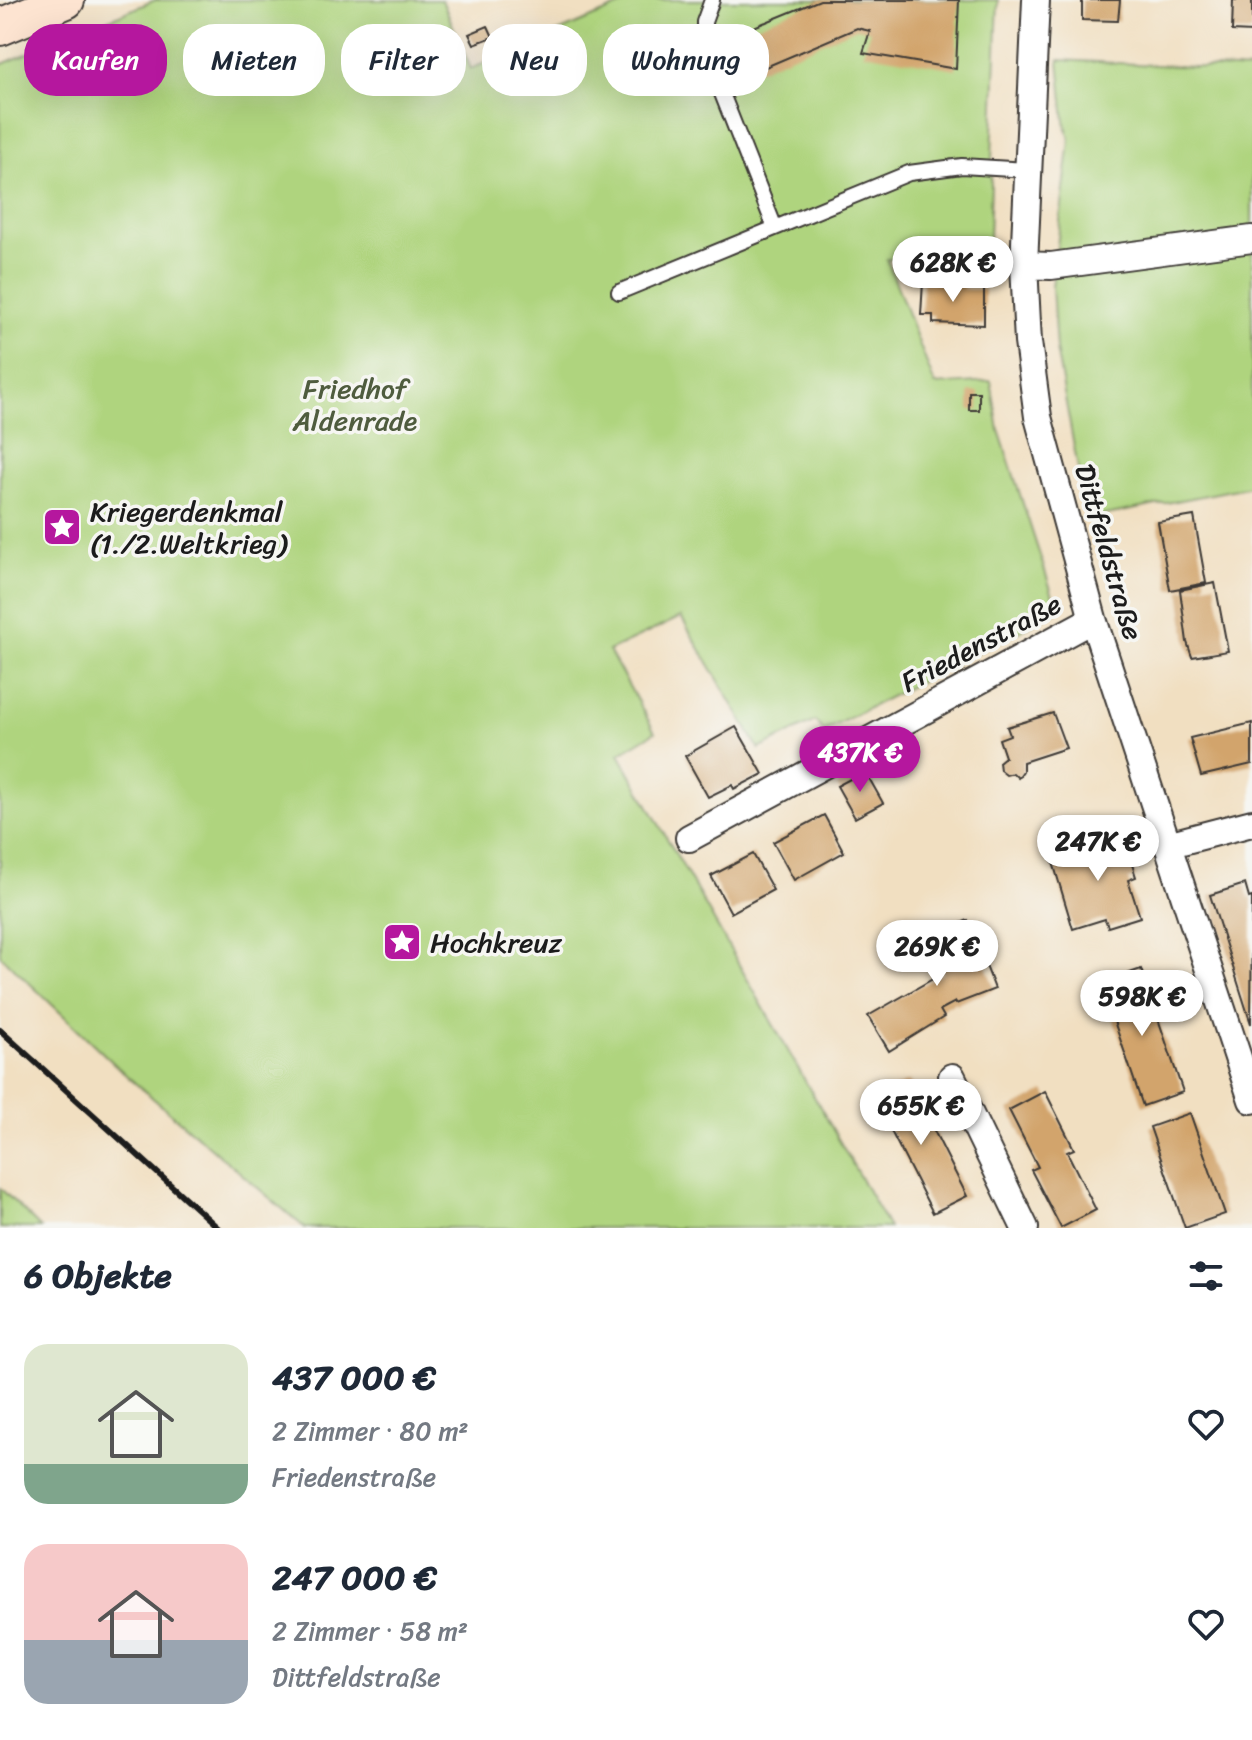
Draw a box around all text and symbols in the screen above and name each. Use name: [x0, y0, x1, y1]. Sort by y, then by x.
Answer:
chip: Kaufen: [24, 24, 167, 96]
chip: Mieten: [183, 24, 325, 96]
chip: Filter: [341, 24, 466, 96]
chip: Neu: [482, 24, 587, 96]
chip: Wohnung: [603, 24, 769, 96]
pin: 628K €: [888, 236, 1018, 304]
text: 628K €: [910, 239, 996, 285]
park label: Friedhof Aldenrade: [292, 364, 417, 445]
street label: Dittfeldstraße: [1060, 458, 1158, 646]
place label: Kriegerdenkmal (1./2.Weltkrieg): [90, 487, 288, 568]
place icon: Kriegerdenkmal (1./2.Weltkrieg): [41, 506, 83, 548]
street label: Friedenstraße: [891, 580, 1071, 706]
pin: 437K €: [795, 726, 925, 794]
text: 437K €: [817, 729, 903, 775]
pin: 247K €: [1033, 815, 1163, 883]
text: 247K €: [1055, 818, 1141, 864]
place label: Hochkreuz: [430, 918, 562, 967]
pin: 269K €: [872, 920, 1002, 988]
place icon: Hochkreuz: [381, 921, 423, 963]
text: 269K €: [894, 923, 980, 969]
pin: 598K €: [1077, 970, 1207, 1038]
text: 598K €: [1098, 973, 1186, 1019]
pin: 655K €: [856, 1079, 986, 1147]
text: 655K €: [878, 1082, 964, 1128]
text: 6 Objekte: [24, 1246, 172, 1306]
icon: filters: [1184, 1254, 1228, 1298]
text: 437 000 €: [272, 1348, 436, 1408]
icon: home: [88, 1376, 184, 1472]
icon: heart: [1184, 1402, 1228, 1446]
text: 2 Zimmer · 80 m²: [272, 1408, 469, 1454]
text: Friedenstraße: [272, 1454, 436, 1500]
text: 247 000 €: [272, 1548, 437, 1608]
icon: home: [88, 1576, 184, 1672]
icon: heart: [1184, 1602, 1228, 1646]
text: 2 Zimmer · 58 m²: [272, 1608, 468, 1654]
text: Dittfeldstraße: [272, 1654, 441, 1700]

